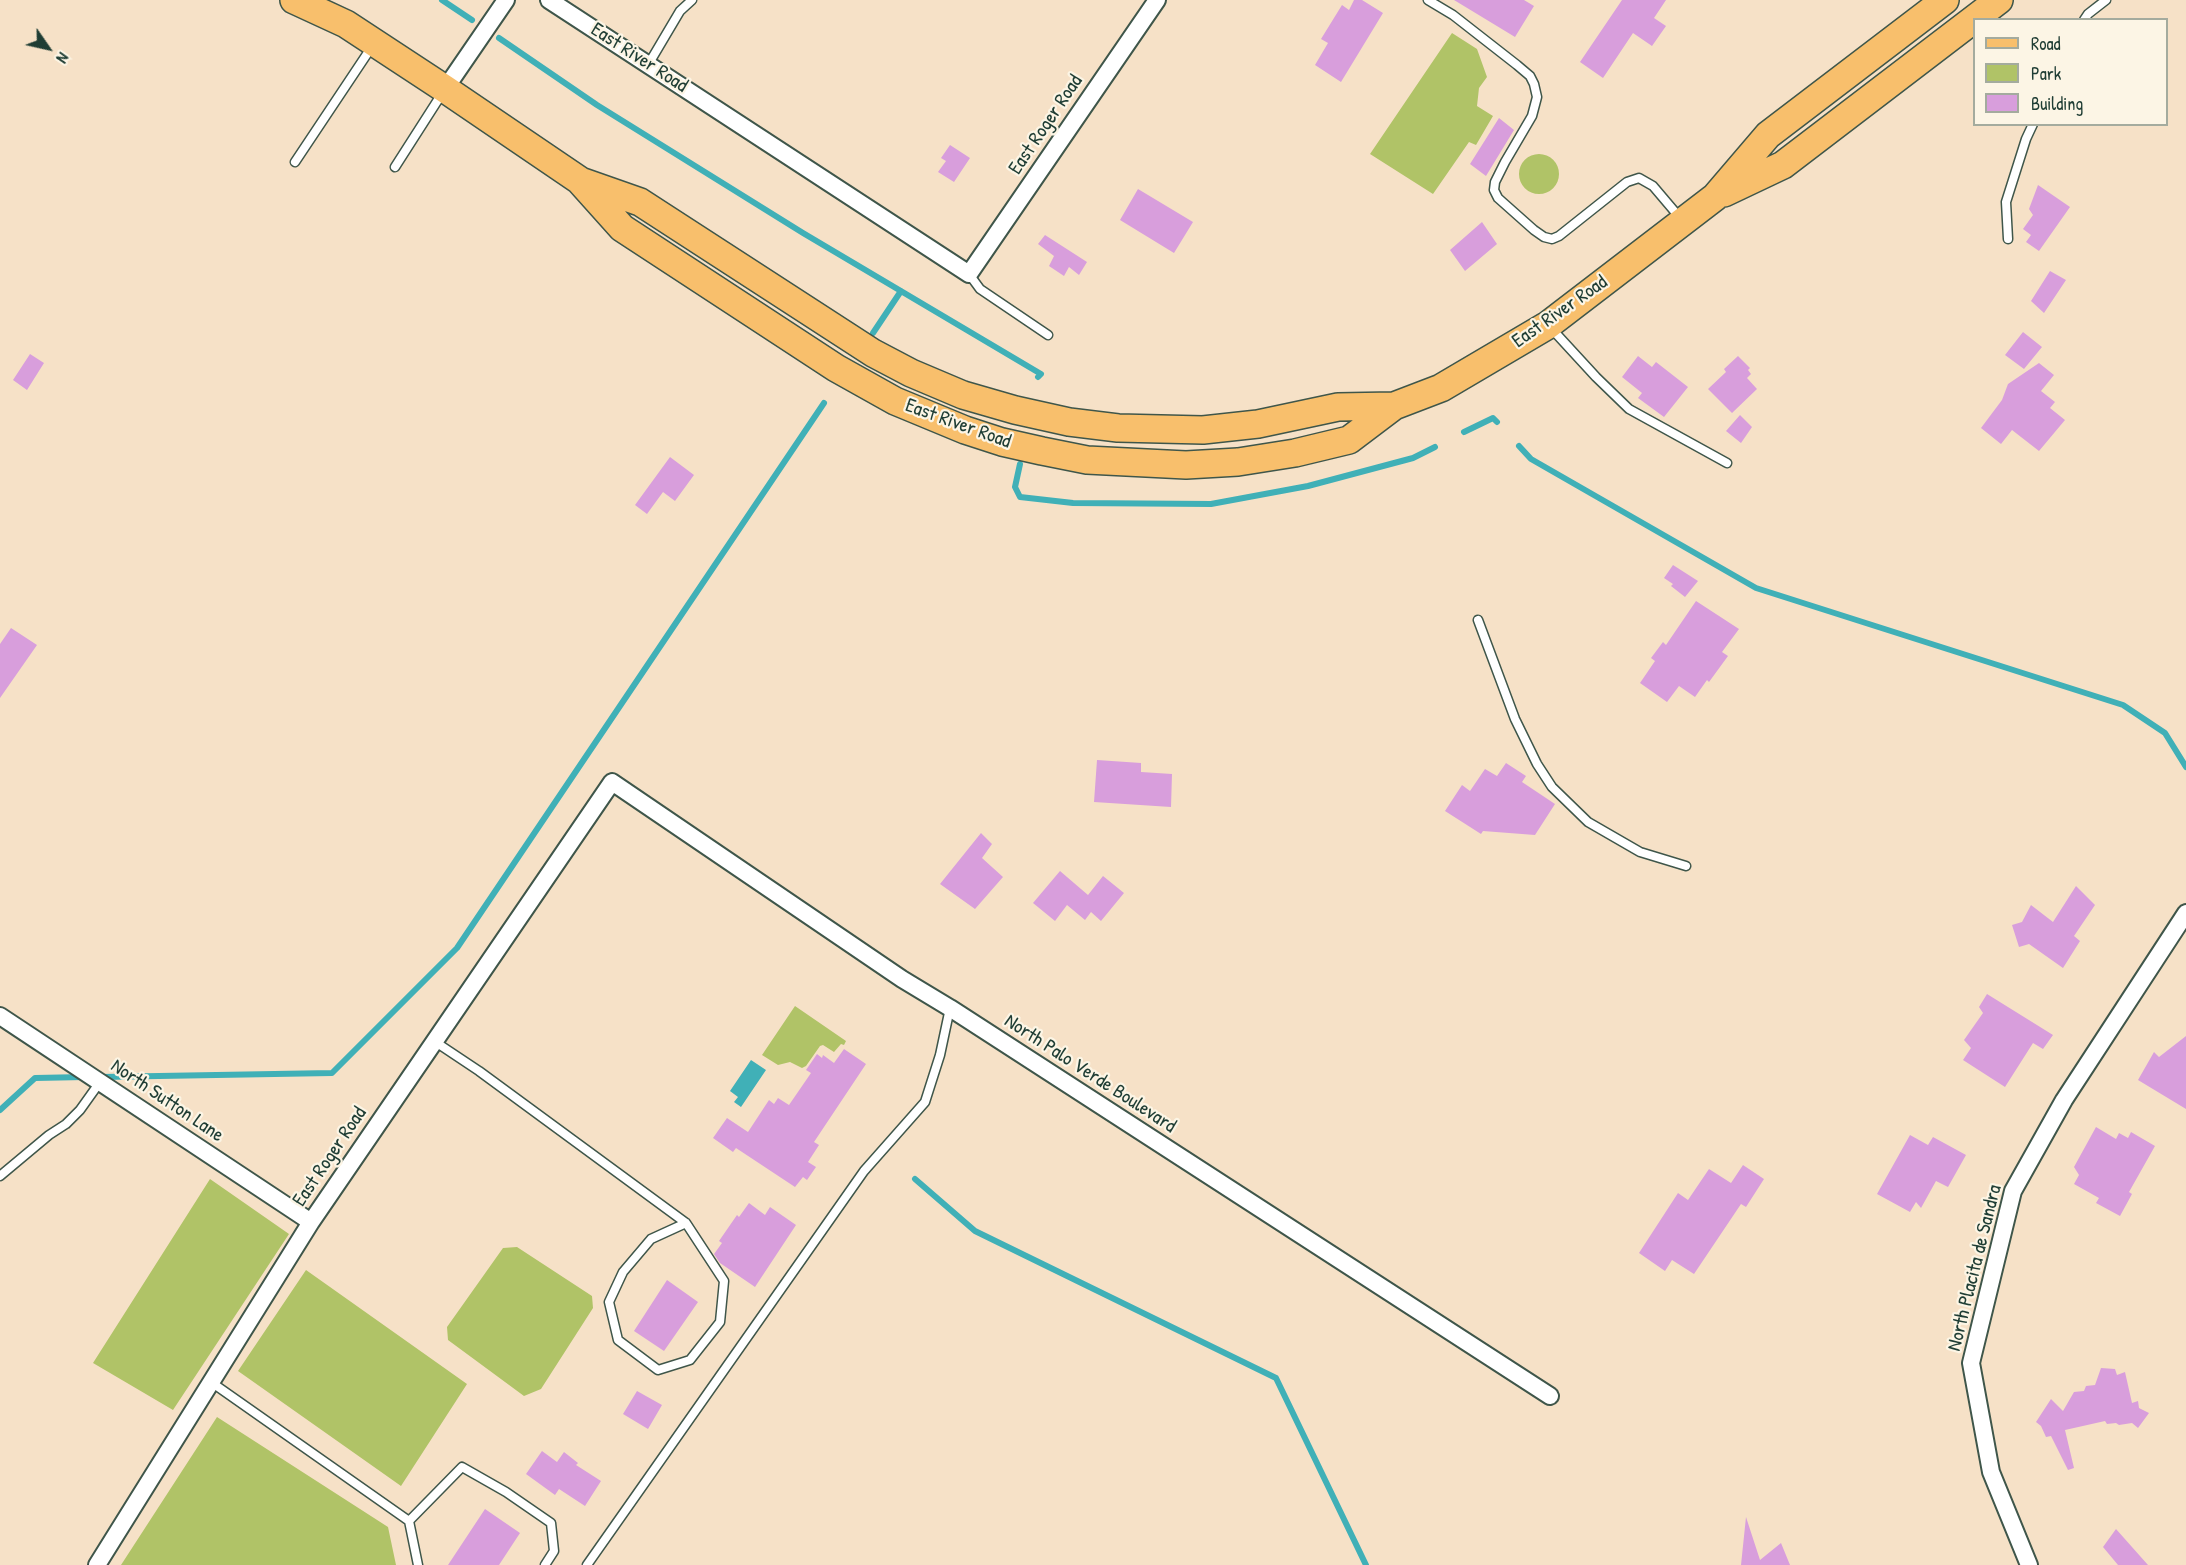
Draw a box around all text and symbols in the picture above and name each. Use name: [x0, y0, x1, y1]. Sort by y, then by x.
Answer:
north arrow: [18, 18, 78, 78]
street label: East River Road: [586, 18, 692, 98]
legend: [1973, 18, 2168, 126]
text: Road: [2031, 31, 2061, 56]
text: N: [51, 48, 74, 68]
text: Park: [2031, 61, 2061, 86]
street label: East Roger Road: [1004, 71, 1088, 179]
text: Building: [2031, 91, 2083, 116]
street label: East River Road: [1508, 270, 1612, 354]
street label: East River Road: [902, 394, 1014, 454]
street label: North Palo Verde Boulevard: [1000, 1010, 1180, 1138]
street label: North Sutton Lane: [106, 1054, 228, 1148]
street label: East Roger Road: [288, 1103, 372, 1211]
street label: North Placita de Sandra: [1943, 1182, 2007, 1354]

